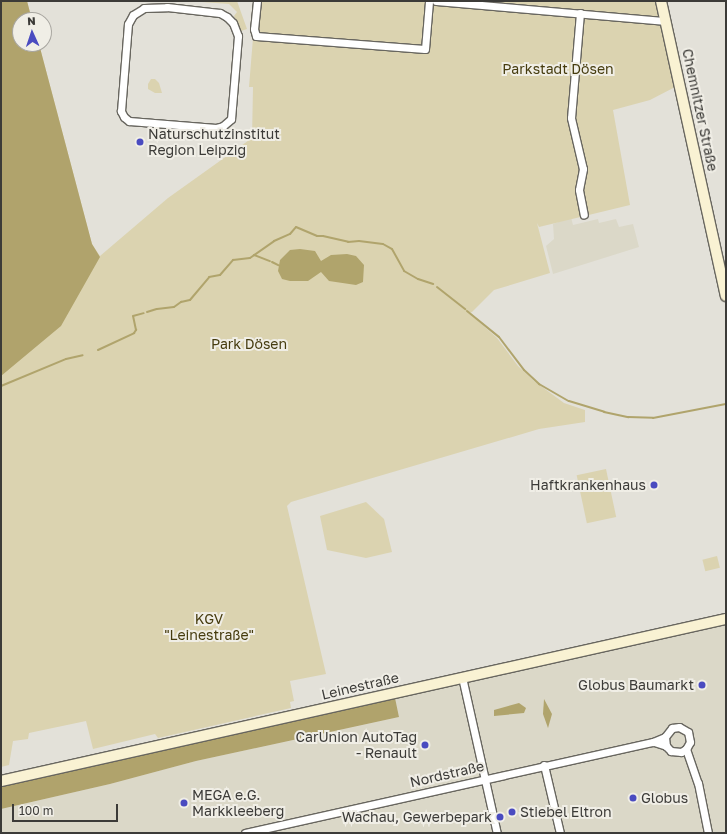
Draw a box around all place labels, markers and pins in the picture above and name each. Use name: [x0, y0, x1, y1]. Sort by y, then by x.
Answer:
place label: Naturschutzinstitut Region Leipzig: [148, 126, 280, 158]
marker: Naturschutzinstitut Region Leipzig: [135, 137, 145, 147]
place label: Haftkrankenhaus: [530, 477, 646, 493]
marker: Haftkrankenhaus: [649, 480, 659, 490]
place label: Globus Baumarkt: [578, 677, 694, 693]
marker: Globus Baumarkt: [697, 680, 707, 690]
place label: CarUnion AutoTag - Renault: [296, 729, 417, 762]
marker: CarUnion AutoTag - Renault: [420, 740, 430, 750]
place label: MEGA e.G. Markkleeberg: [192, 787, 284, 820]
place label: Globus: [641, 790, 688, 806]
marker: Globus: [628, 793, 638, 803]
marker: MEGA e.G. Markkleeberg: [179, 798, 189, 808]
place label: Stiebel Eltron: [520, 804, 612, 820]
marker: Stiebel Eltron: [507, 807, 517, 817]
place label: Wachau, Gewerbepark: [342, 809, 492, 825]
marker: Wachau, Gewerbepark: [495, 812, 505, 822]

